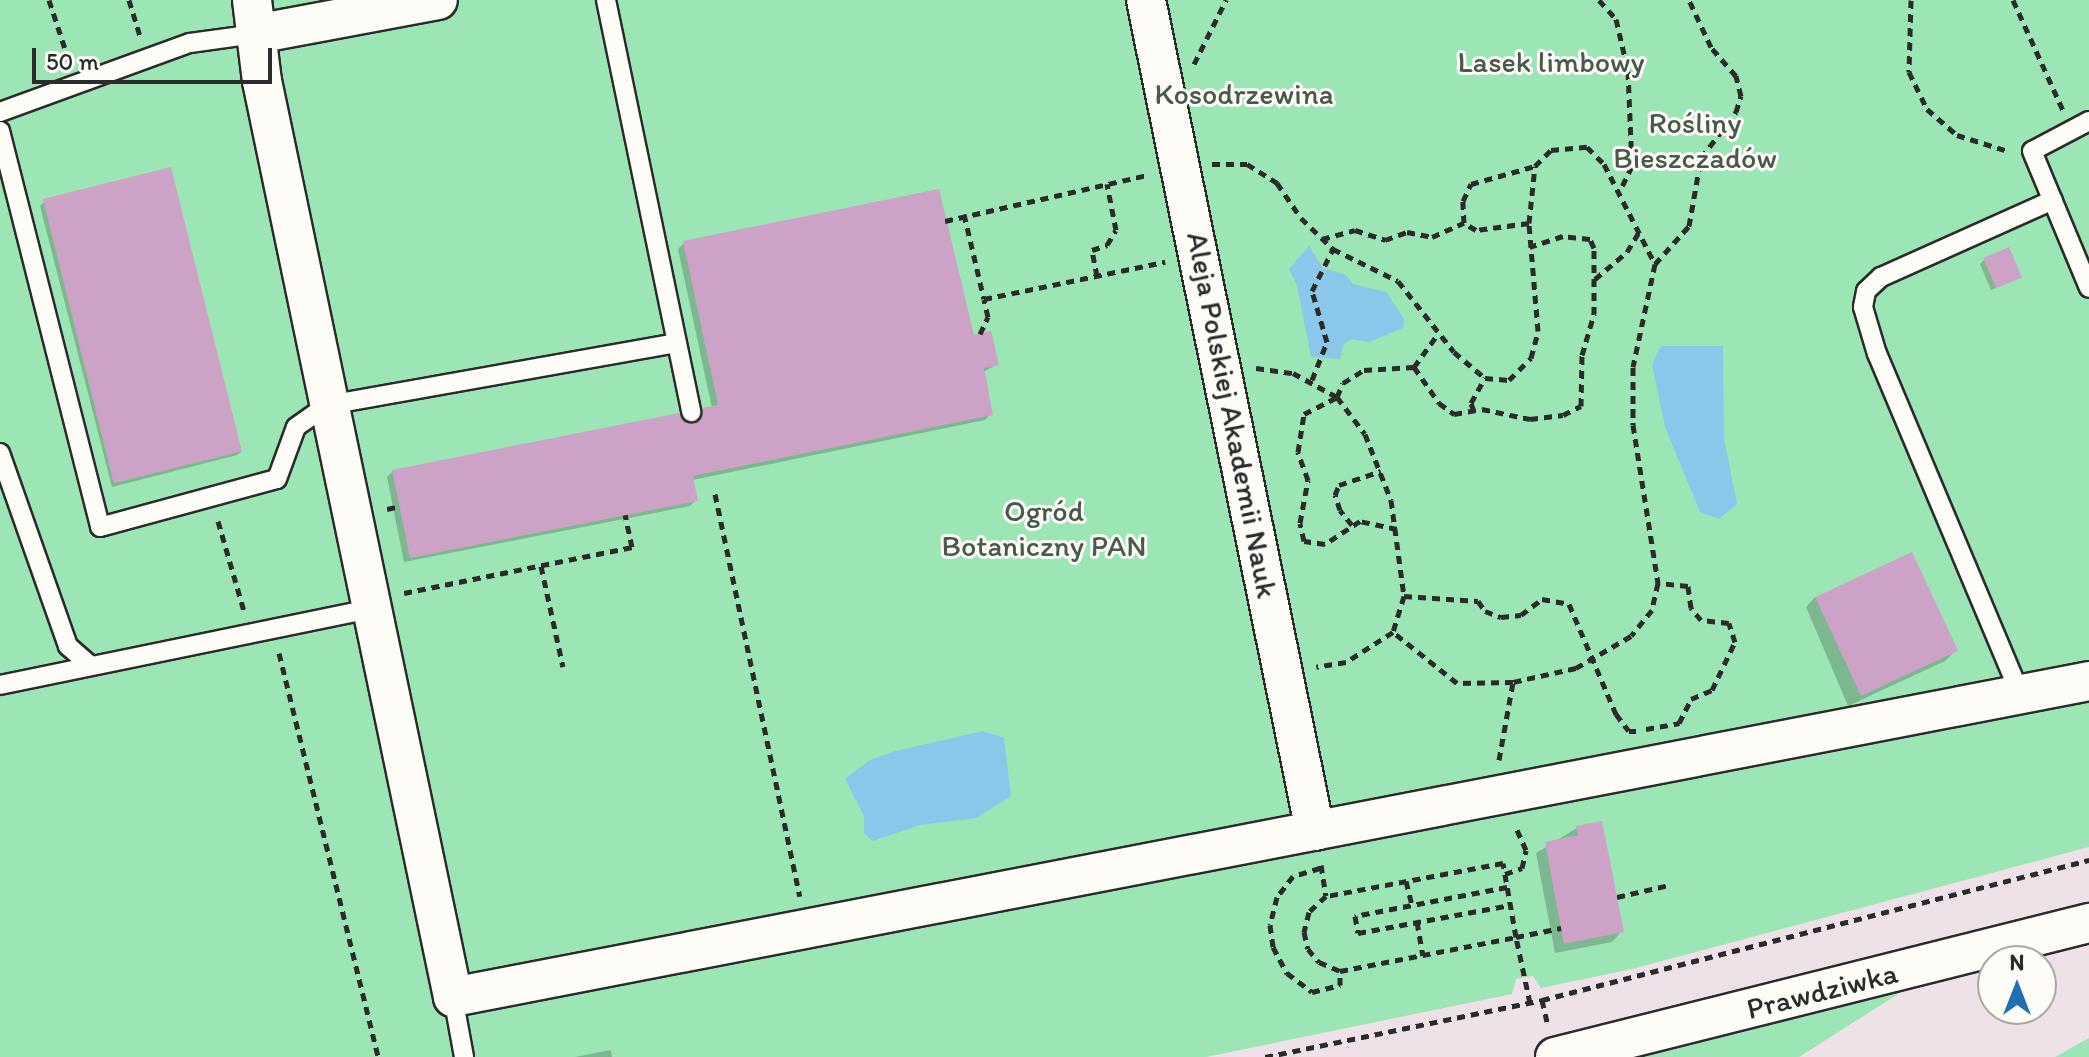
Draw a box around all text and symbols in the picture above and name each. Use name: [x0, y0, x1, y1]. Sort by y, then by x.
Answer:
scale bar: [36, 32, 276, 82]
park label: Lasek limbowy: [1458, 44, 1644, 80]
text: 50 m: [46, 47, 99, 76]
park label: Kosodrzewina: [1154, 76, 1334, 112]
park label: Rośliny Bieszczadów: [1613, 105, 1777, 176]
street label: Aleja Polskiej Akademii Nauk: [1179, 229, 1285, 601]
park label: Ogród Botaniczny PAN: [942, 493, 1146, 564]
north arrow: [1977, 945, 2057, 1025]
text: N: [2010, 949, 2024, 976]
street label: Prawdziwka: [1743, 955, 1901, 1027]

